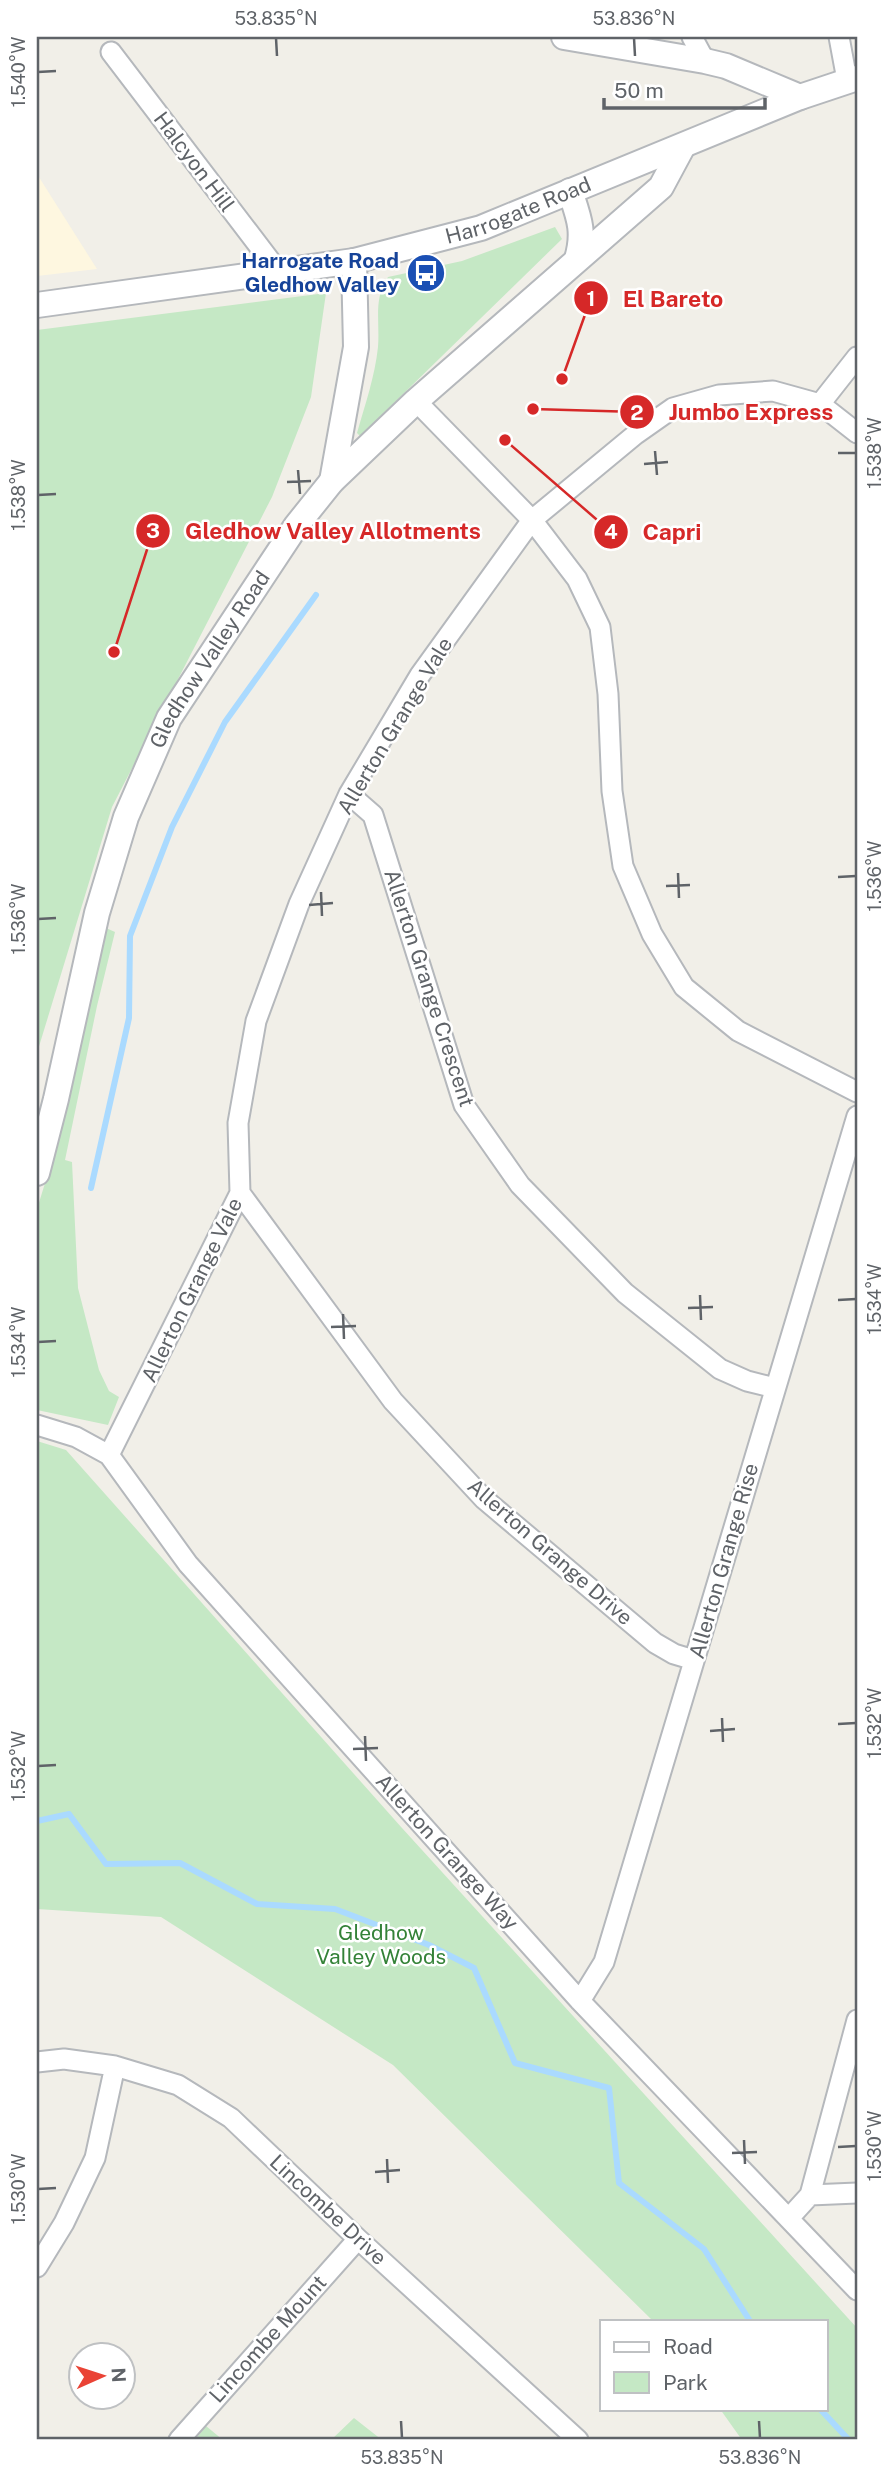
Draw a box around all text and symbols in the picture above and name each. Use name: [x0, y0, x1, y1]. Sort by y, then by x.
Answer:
text: 53.835°N: [234, 8, 318, 29]
text: 53.836°N: [593, 8, 675, 29]
text: 1.540°W: [8, 37, 29, 107]
scale bar: [604, 66, 764, 110]
text: 50 m: [614, 78, 664, 103]
street label: Halcyon Hill: [149, 107, 240, 217]
street label: Harrogate Road: [443, 171, 595, 249]
place label: Harrogate Road Gledhow Valley: [241, 248, 399, 297]
bus stop icon: Harrogate Road Gledhow Valley: [405, 252, 447, 294]
callout: El Bareto: [573, 276, 737, 320]
text: El Bareto: [623, 285, 723, 312]
text: 1: [587, 286, 596, 311]
callout: Jumbo Express: [619, 390, 847, 434]
text: Jumbo Express: [669, 398, 833, 425]
text: 2: [630, 400, 644, 425]
text: 1.538°W: [864, 417, 885, 489]
text: 1.538°W: [8, 459, 29, 531]
callout: Gledhow Valley Allotments: [136, 509, 495, 553]
callout: Capri: [593, 510, 715, 554]
text: Gledhow Valley Allotments: [185, 517, 481, 544]
text: 3: [146, 518, 160, 543]
text: Capri: [643, 518, 701, 545]
text: 4: [604, 519, 618, 544]
street label: Gledhow Valley Road: [144, 566, 275, 752]
street label: Allerton Grange Vale: [332, 633, 457, 819]
text: 1.536°W: [864, 841, 885, 911]
street label: Allerton Grange Crescent: [379, 866, 480, 1110]
text: 1.536°W: [8, 884, 29, 954]
street label: Allerton Grange Vale: [136, 1193, 247, 1386]
text: 1.534°W: [864, 1263, 885, 1335]
text: 1.534°W: [8, 1306, 29, 1378]
street label: Allerton Grange Rise: [684, 1460, 763, 1661]
street label: Allerton Grange Drive: [463, 1473, 638, 1630]
text: 1.532°W: [864, 1688, 885, 1758]
text: 1.532°W: [8, 1731, 29, 1801]
street label: Allerton Grange Way: [371, 1769, 524, 1935]
park label: Gledhow Valley Woods: [316, 1920, 446, 1969]
text: 1.530°W: [864, 2111, 885, 2181]
street label: Lincombe Drive: [265, 2149, 392, 2270]
text: 1.530°W: [8, 2154, 29, 2224]
street label: Lincombe Mount: [204, 2270, 331, 2408]
legend: [600, 2320, 828, 2410]
text: Road: [663, 2334, 713, 2359]
north arrow: [66, 2340, 136, 2410]
text: N: [108, 2367, 130, 2383]
text: Park: [663, 2370, 708, 2395]
text: 53.835°N: [360, 2447, 444, 2468]
text: 53.836°N: [719, 2447, 801, 2468]

